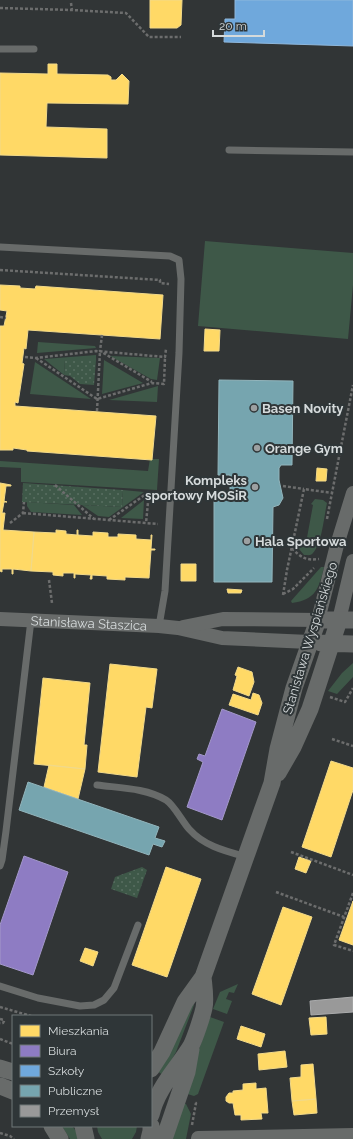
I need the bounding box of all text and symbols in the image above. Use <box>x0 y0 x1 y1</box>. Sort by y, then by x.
scale bar <box>213 12 264 38</box>
text: 20 m <box>219 19 247 33</box>
place label: Basen Novity <box>262 401 344 416</box>
marker: Basen Novity <box>249 403 259 413</box>
place label: Orange Gym <box>265 441 343 456</box>
marker: Orange Gym <box>252 443 262 453</box>
place label: Kompleks sportowy MOSiR <box>145 473 248 503</box>
marker: Kompleks sportowy MOSiR <box>250 482 260 492</box>
place label: Hala Sportowa <box>255 534 347 549</box>
marker: Hala Sportowa <box>242 536 252 546</box>
street label: Stanisława Wyspiańskiego <box>280 560 340 716</box>
street label: Stanisława Staszica <box>30 613 147 633</box>
legend <box>12 1015 152 1127</box>
text: Mieszkania <box>48 1024 109 1038</box>
text: Biura <box>48 1044 76 1058</box>
text: Szkoły <box>48 1064 85 1078</box>
text: Publiczne <box>48 1084 102 1098</box>
text: Przemysł <box>48 1104 100 1118</box>

